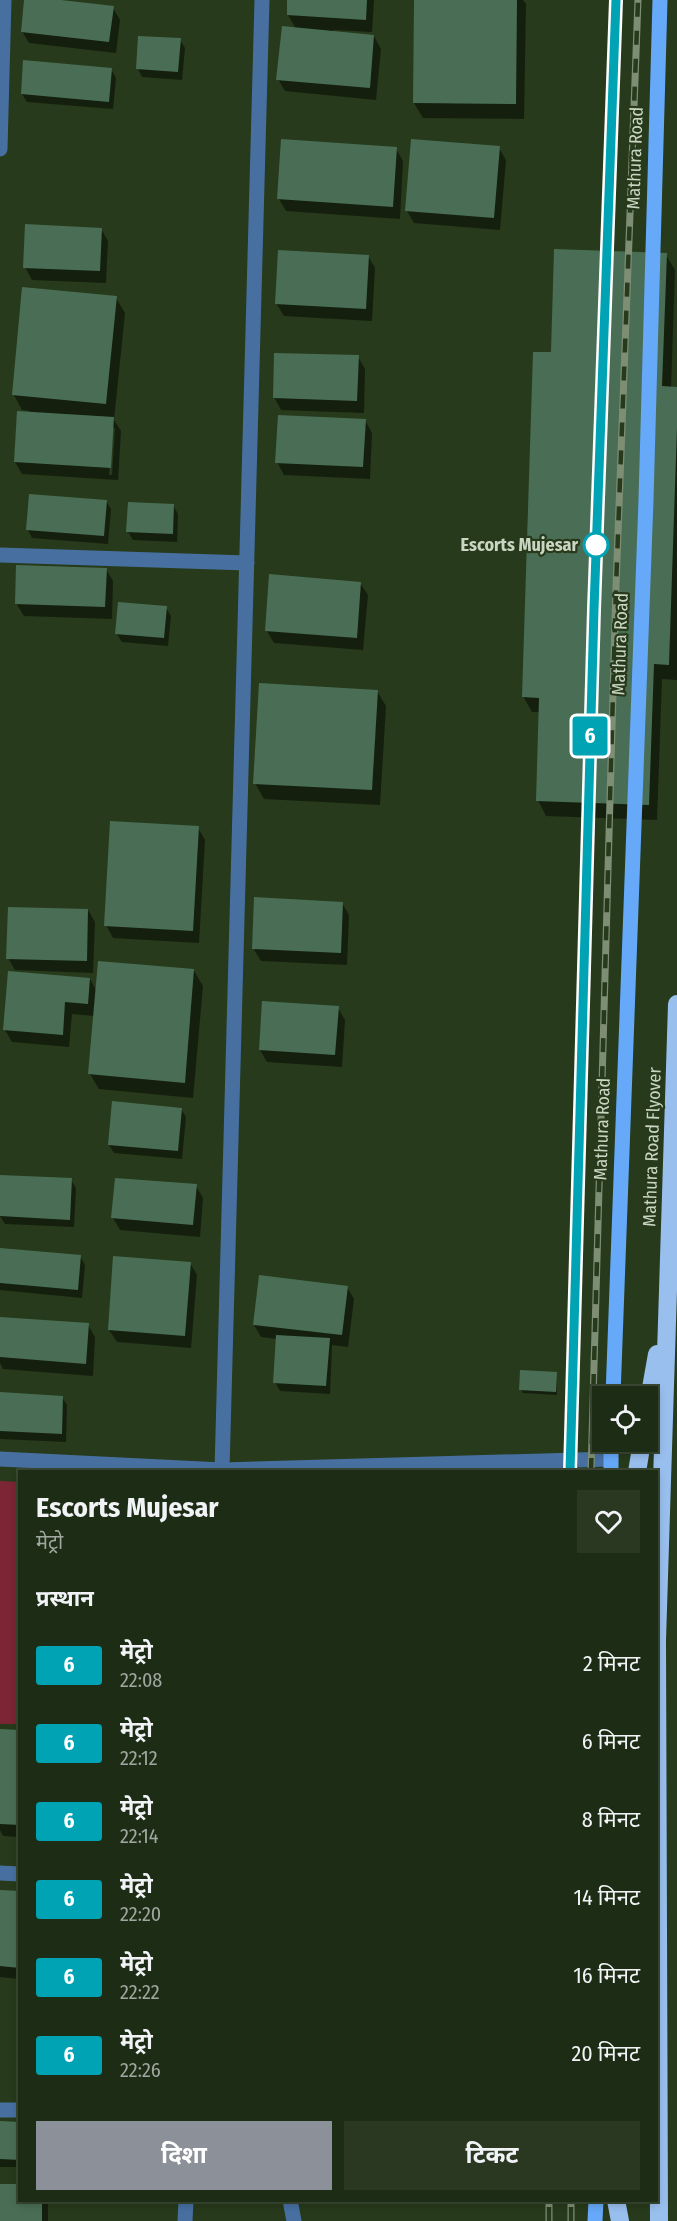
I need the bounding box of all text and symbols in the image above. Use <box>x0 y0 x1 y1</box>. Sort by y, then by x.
street label: Mathura Road <box>622 106 648 210</box>
marker: Escorts Mujesar <box>583 532 609 558</box>
place label: Escorts Mujesar <box>461 534 578 556</box>
street label: Mathura Road <box>607 592 633 696</box>
line badge: 6 <box>570 716 610 756</box>
text: 6 <box>585 723 595 749</box>
street label: Mathura Road Flyover <box>638 1066 666 1227</box>
street label: Mathura Road <box>589 1077 615 1181</box>
map controls <box>592 1386 658 1452</box>
button: locate <box>592 1386 658 1452</box>
button: heart <box>577 1490 640 1553</box>
text: Escorts Mujesar <box>36 1491 219 1524</box>
text: मेट्रो <box>36 1530 63 1554</box>
text: प्रस्थान <box>36 1585 94 1612</box>
text: मेट्रो <box>120 1638 153 1665</box>
text: 2 मिनट <box>583 1650 640 1677</box>
text: 6 <box>64 1652 74 1678</box>
text: 22:08 <box>120 1668 162 1692</box>
text: मेट्रो <box>120 1716 153 1743</box>
text: 6 मिनट <box>582 1728 640 1755</box>
text: 6 <box>64 1730 74 1756</box>
text: 22:12 <box>120 1746 158 1770</box>
text: मेट्रो <box>120 1794 153 1821</box>
text: 8 मिनट <box>582 1806 640 1833</box>
text: 6 <box>64 1808 74 1834</box>
text: 22:14 <box>120 1824 159 1848</box>
text: मेट्रो <box>120 1872 153 1899</box>
text: 14 मिनट <box>573 1884 640 1911</box>
text: 6 <box>64 1886 74 1912</box>
text: 22:20 <box>120 1902 161 1926</box>
text: मेट्रो <box>120 1950 153 1977</box>
text: 16 मिनट <box>573 1962 640 1989</box>
text: 6 <box>64 1964 74 1990</box>
text: 22:22 <box>120 1980 160 2004</box>
text: मेट्रो <box>120 2028 153 2055</box>
text: 20 मिनट <box>572 2040 640 2067</box>
text: 6 <box>64 2042 74 2068</box>
text: 22:26 <box>120 2058 161 2082</box>
button: दिशा <box>36 2121 332 2190</box>
button: टिकट <box>344 2121 640 2190</box>

